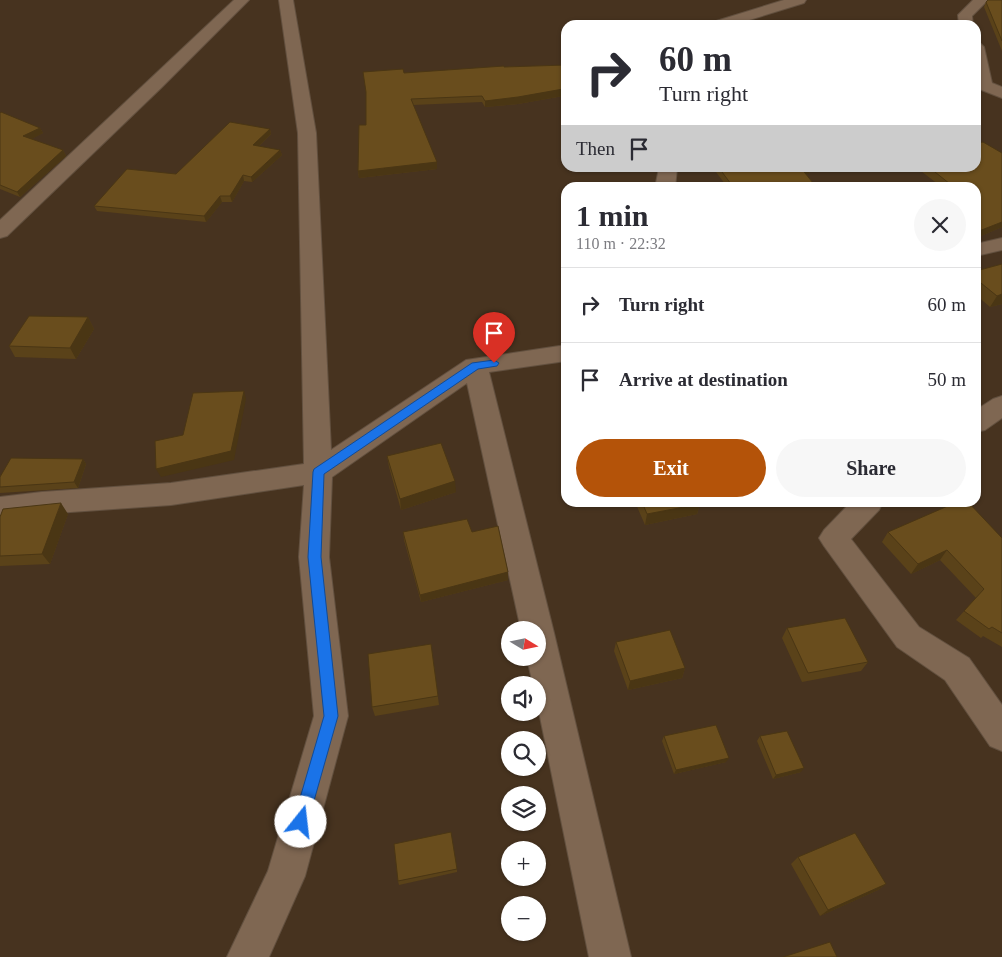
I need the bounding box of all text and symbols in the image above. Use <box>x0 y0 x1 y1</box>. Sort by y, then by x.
icon: right <box>576 40 641 105</box>
text: 60 m <box>659 40 732 79</box>
text: Turn right <box>659 81 748 106</box>
icon: arrive <box>625 135 653 163</box>
text: Then <box>576 138 615 159</box>
text: 1 min <box>576 199 649 232</box>
button: close <box>914 199 966 251</box>
text: 110 m · 22:32 <box>576 235 666 252</box>
icon: right <box>576 291 604 319</box>
text: Turn right <box>619 294 704 315</box>
text: 60 m <box>927 294 966 315</box>
pin <box>473 312 515 363</box>
icon: arrive <box>480 319 508 347</box>
icon: arrive <box>576 366 604 394</box>
text: Arrive at destination <box>619 369 788 390</box>
text: 50 m <box>927 369 966 390</box>
button: Exit <box>576 439 766 497</box>
button: Share <box>776 439 966 497</box>
north arrow <box>501 621 546 666</box>
map controls <box>501 621 546 941</box>
button: sound <box>501 676 546 721</box>
button: search <box>501 731 546 776</box>
button: layers <box>501 786 546 831</box>
position arrow <box>274 795 326 847</box>
button: + <box>501 841 546 886</box>
button: − <box>501 896 546 941</box>

